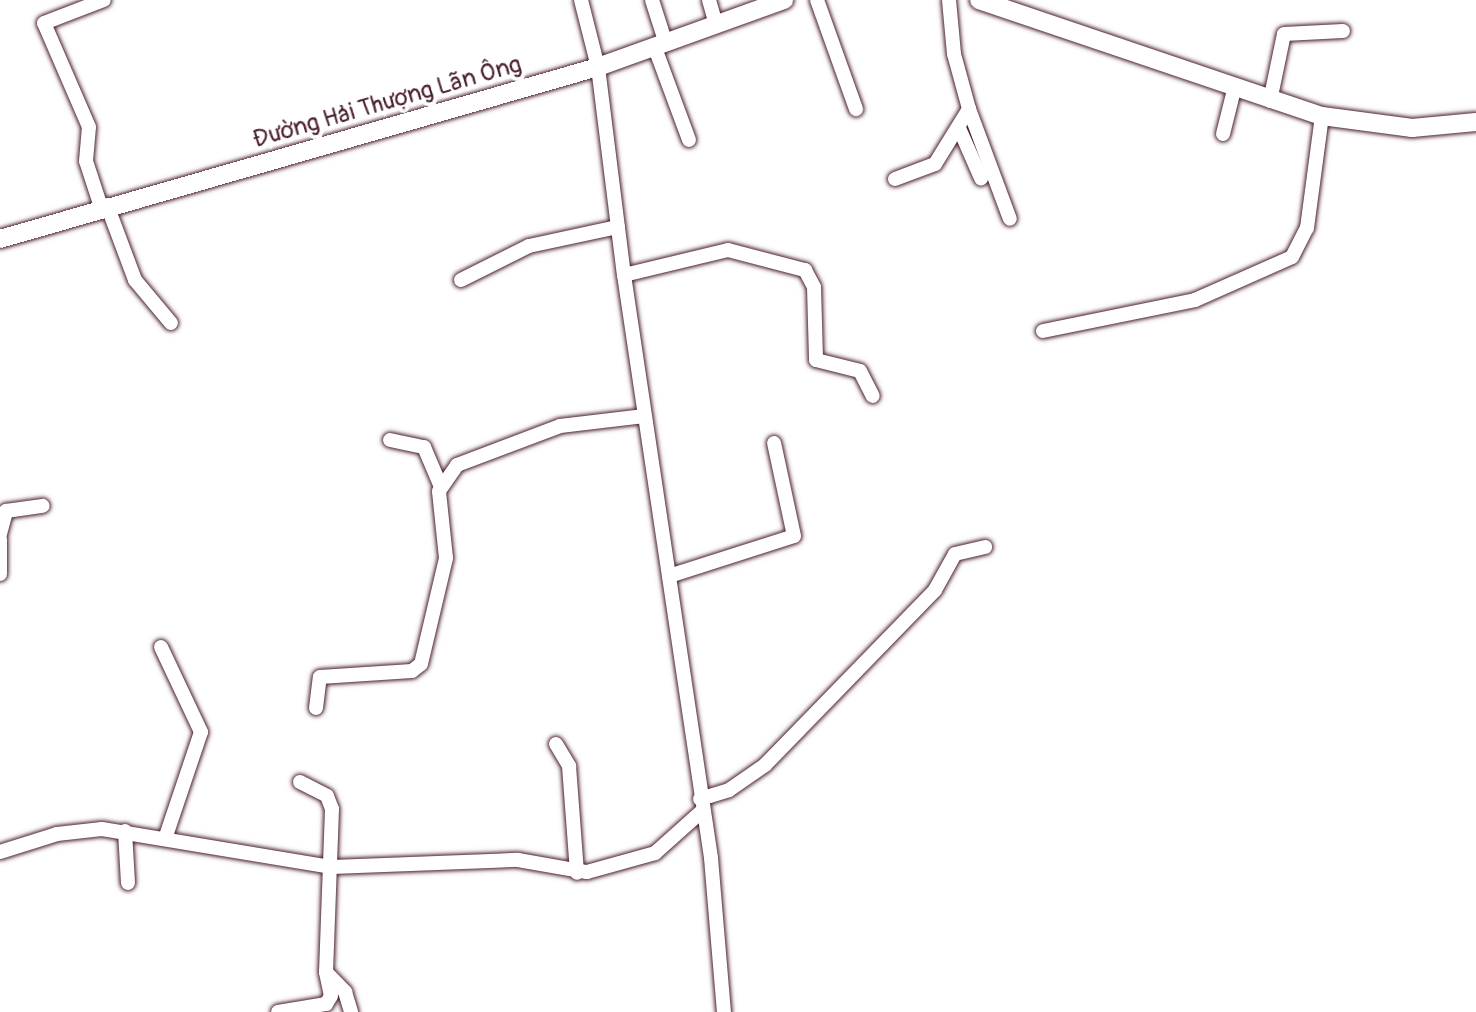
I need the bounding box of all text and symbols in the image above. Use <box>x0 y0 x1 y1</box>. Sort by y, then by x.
street label: Đường Hải Thượng Lãn Ông <box>249 50 525 154</box>

